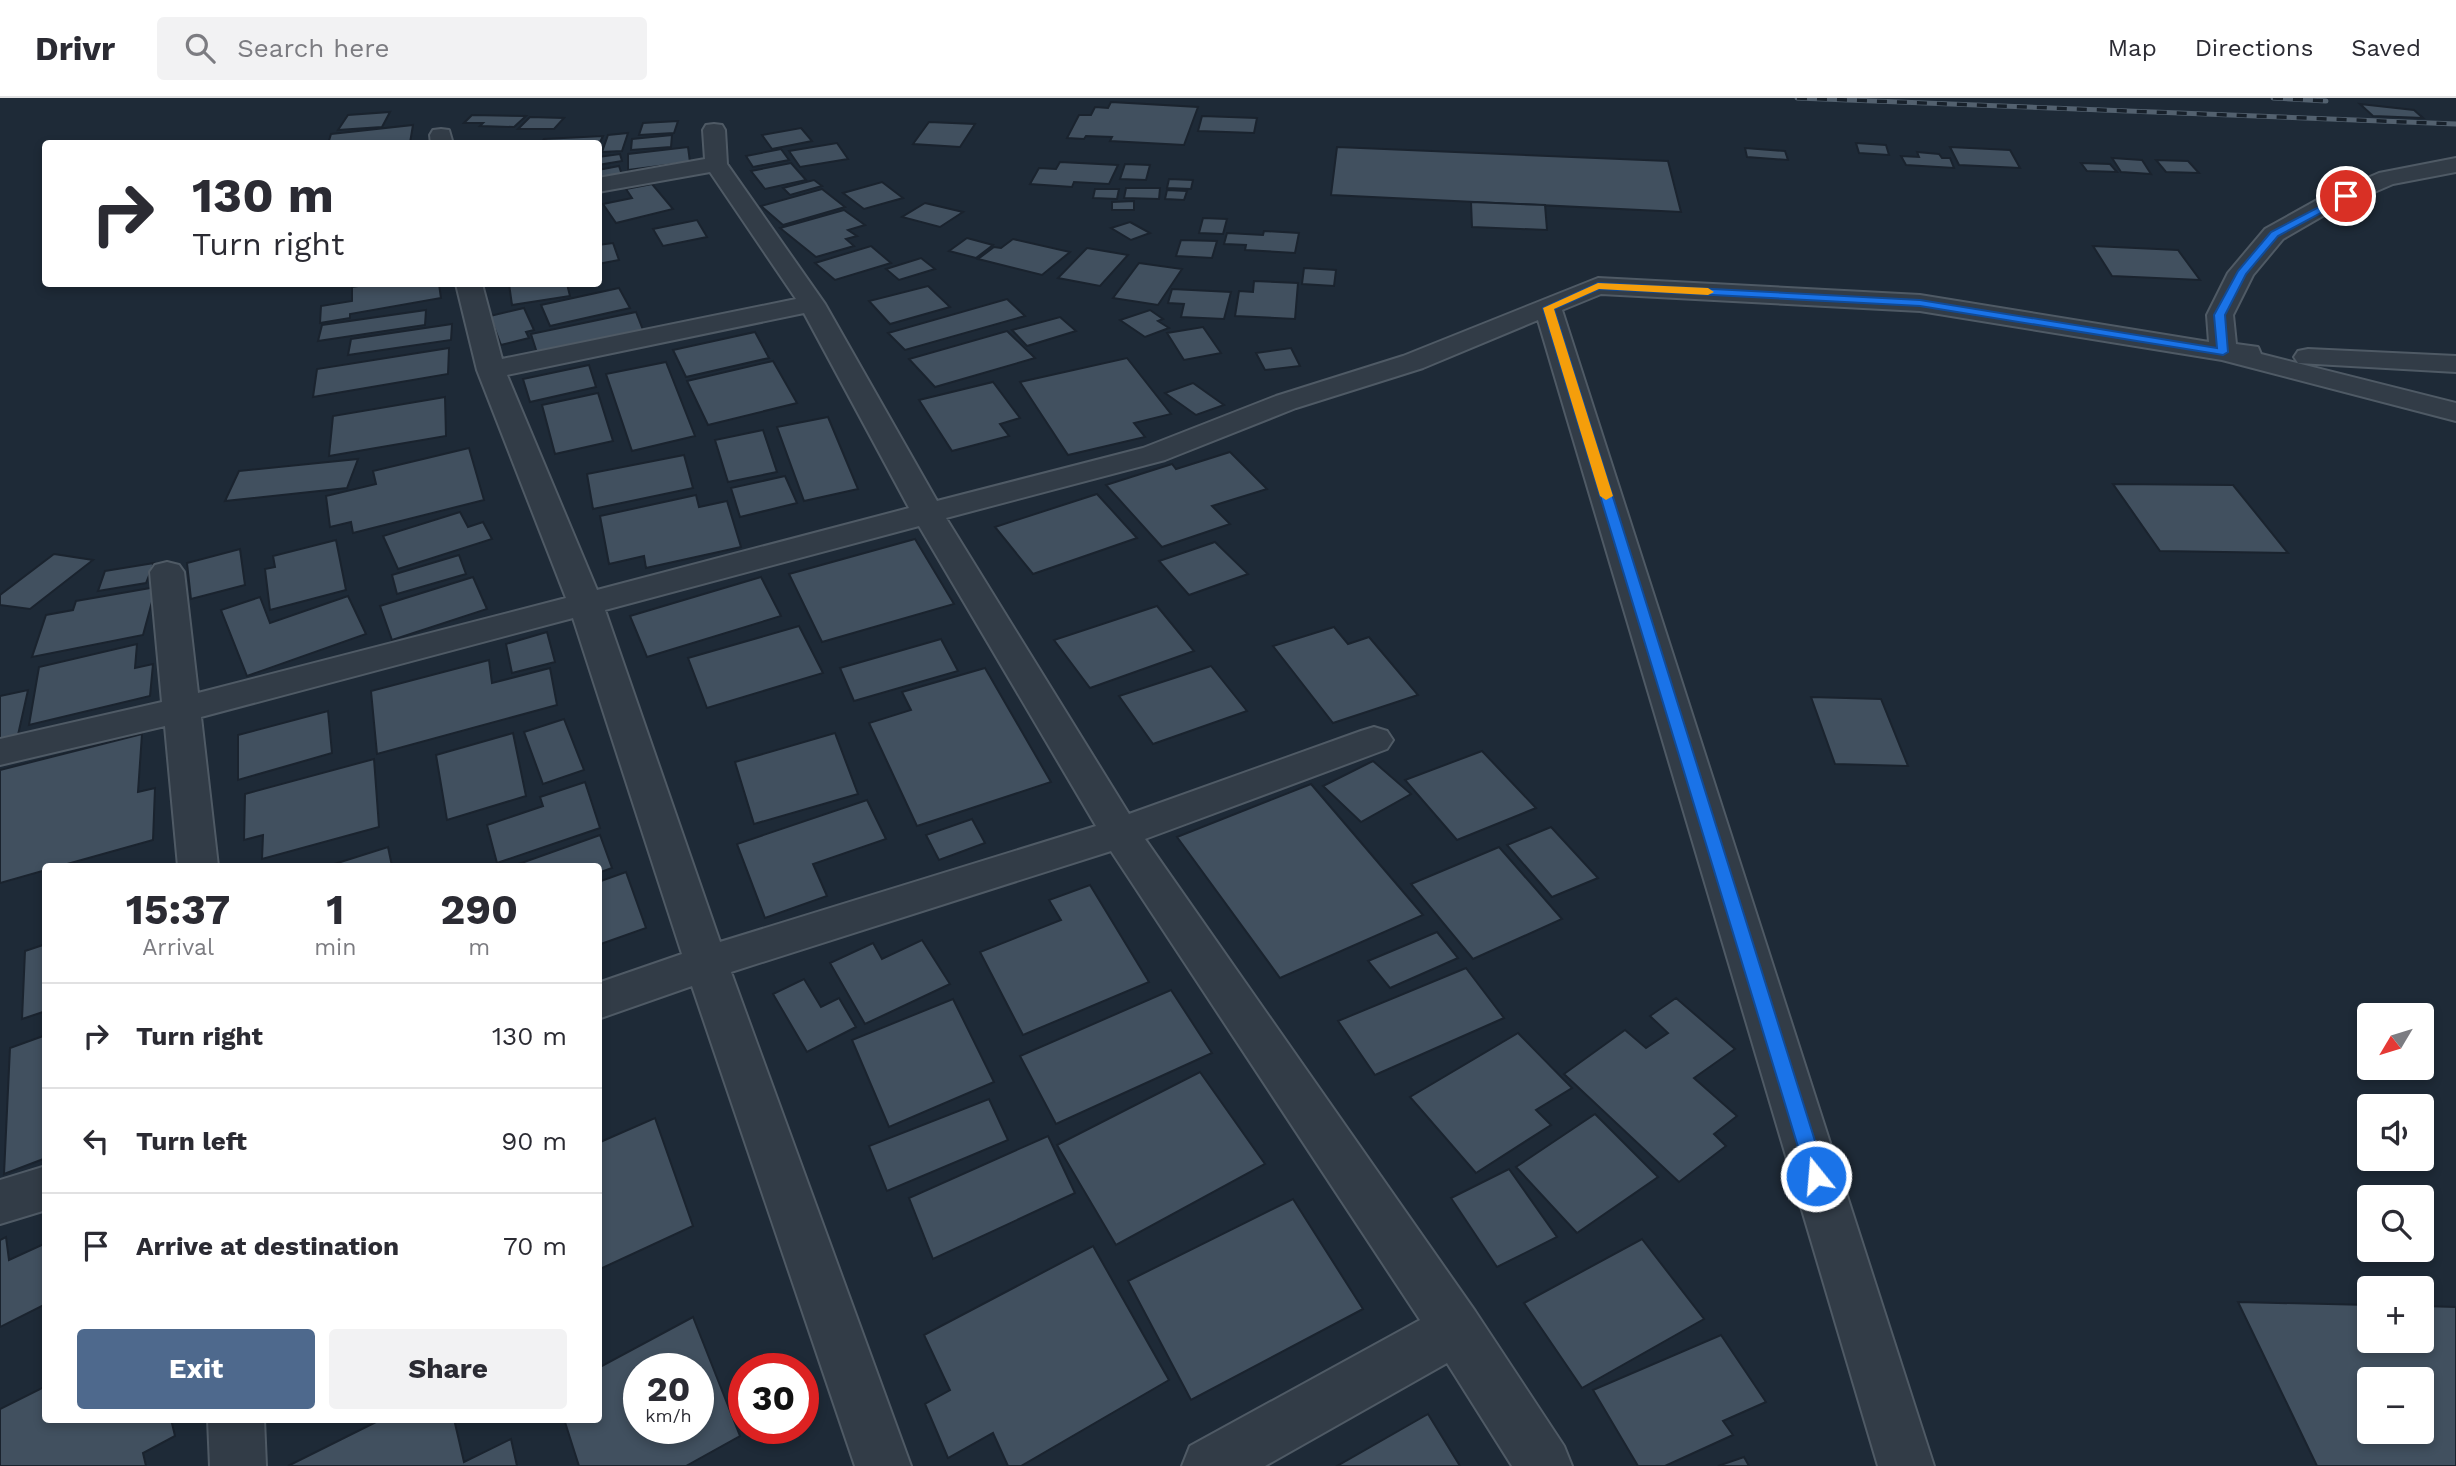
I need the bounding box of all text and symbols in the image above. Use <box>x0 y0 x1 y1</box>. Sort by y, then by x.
search box <box>157 17 647 80</box>
text: Drivr <box>35 29 115 68</box>
icon: search <box>181 29 219 67</box>
text: Search here <box>237 33 390 63</box>
text: Map <box>2108 34 2157 62</box>
text: Directions <box>2195 34 2313 62</box>
text: Saved <box>2351 34 2421 62</box>
text: 130 m <box>192 166 334 224</box>
pin <box>2316 166 2376 226</box>
icon: right <box>77 168 168 259</box>
icon: arrive <box>2327 177 2365 215</box>
text: Turn right <box>192 225 344 263</box>
text: 15:37 <box>126 885 230 934</box>
text: 1 <box>326 885 344 934</box>
text: 290 <box>440 885 518 934</box>
text: Arrival <box>142 934 214 961</box>
text: min <box>314 934 356 961</box>
text: m <box>468 934 490 961</box>
north arrow <box>2357 1003 2434 1080</box>
map controls <box>2357 1003 2434 1444</box>
icon: right <box>77 1017 115 1055</box>
text: Turn right <box>136 1021 263 1051</box>
text: 130 m <box>492 1021 567 1051</box>
button: sound <box>2357 1094 2434 1171</box>
icon: left <box>77 1122 115 1160</box>
text: Turn left <box>136 1126 247 1156</box>
text: 90 m <box>501 1126 567 1156</box>
position arrow <box>1779 1139 1853 1213</box>
button: search <box>2357 1185 2434 1262</box>
icon: arrive <box>77 1227 115 1265</box>
text: Arrive at destination <box>136 1231 399 1261</box>
text: 70 m <box>503 1231 567 1261</box>
button: + <box>2357 1276 2434 1353</box>
button: Exit <box>77 1329 315 1409</box>
button: Share <box>329 1329 567 1409</box>
speed limit sign: 30 <box>728 1353 819 1444</box>
button: − <box>2357 1367 2434 1444</box>
text: 20 <box>647 1368 690 1410</box>
text: km/h <box>645 1405 692 1426</box>

